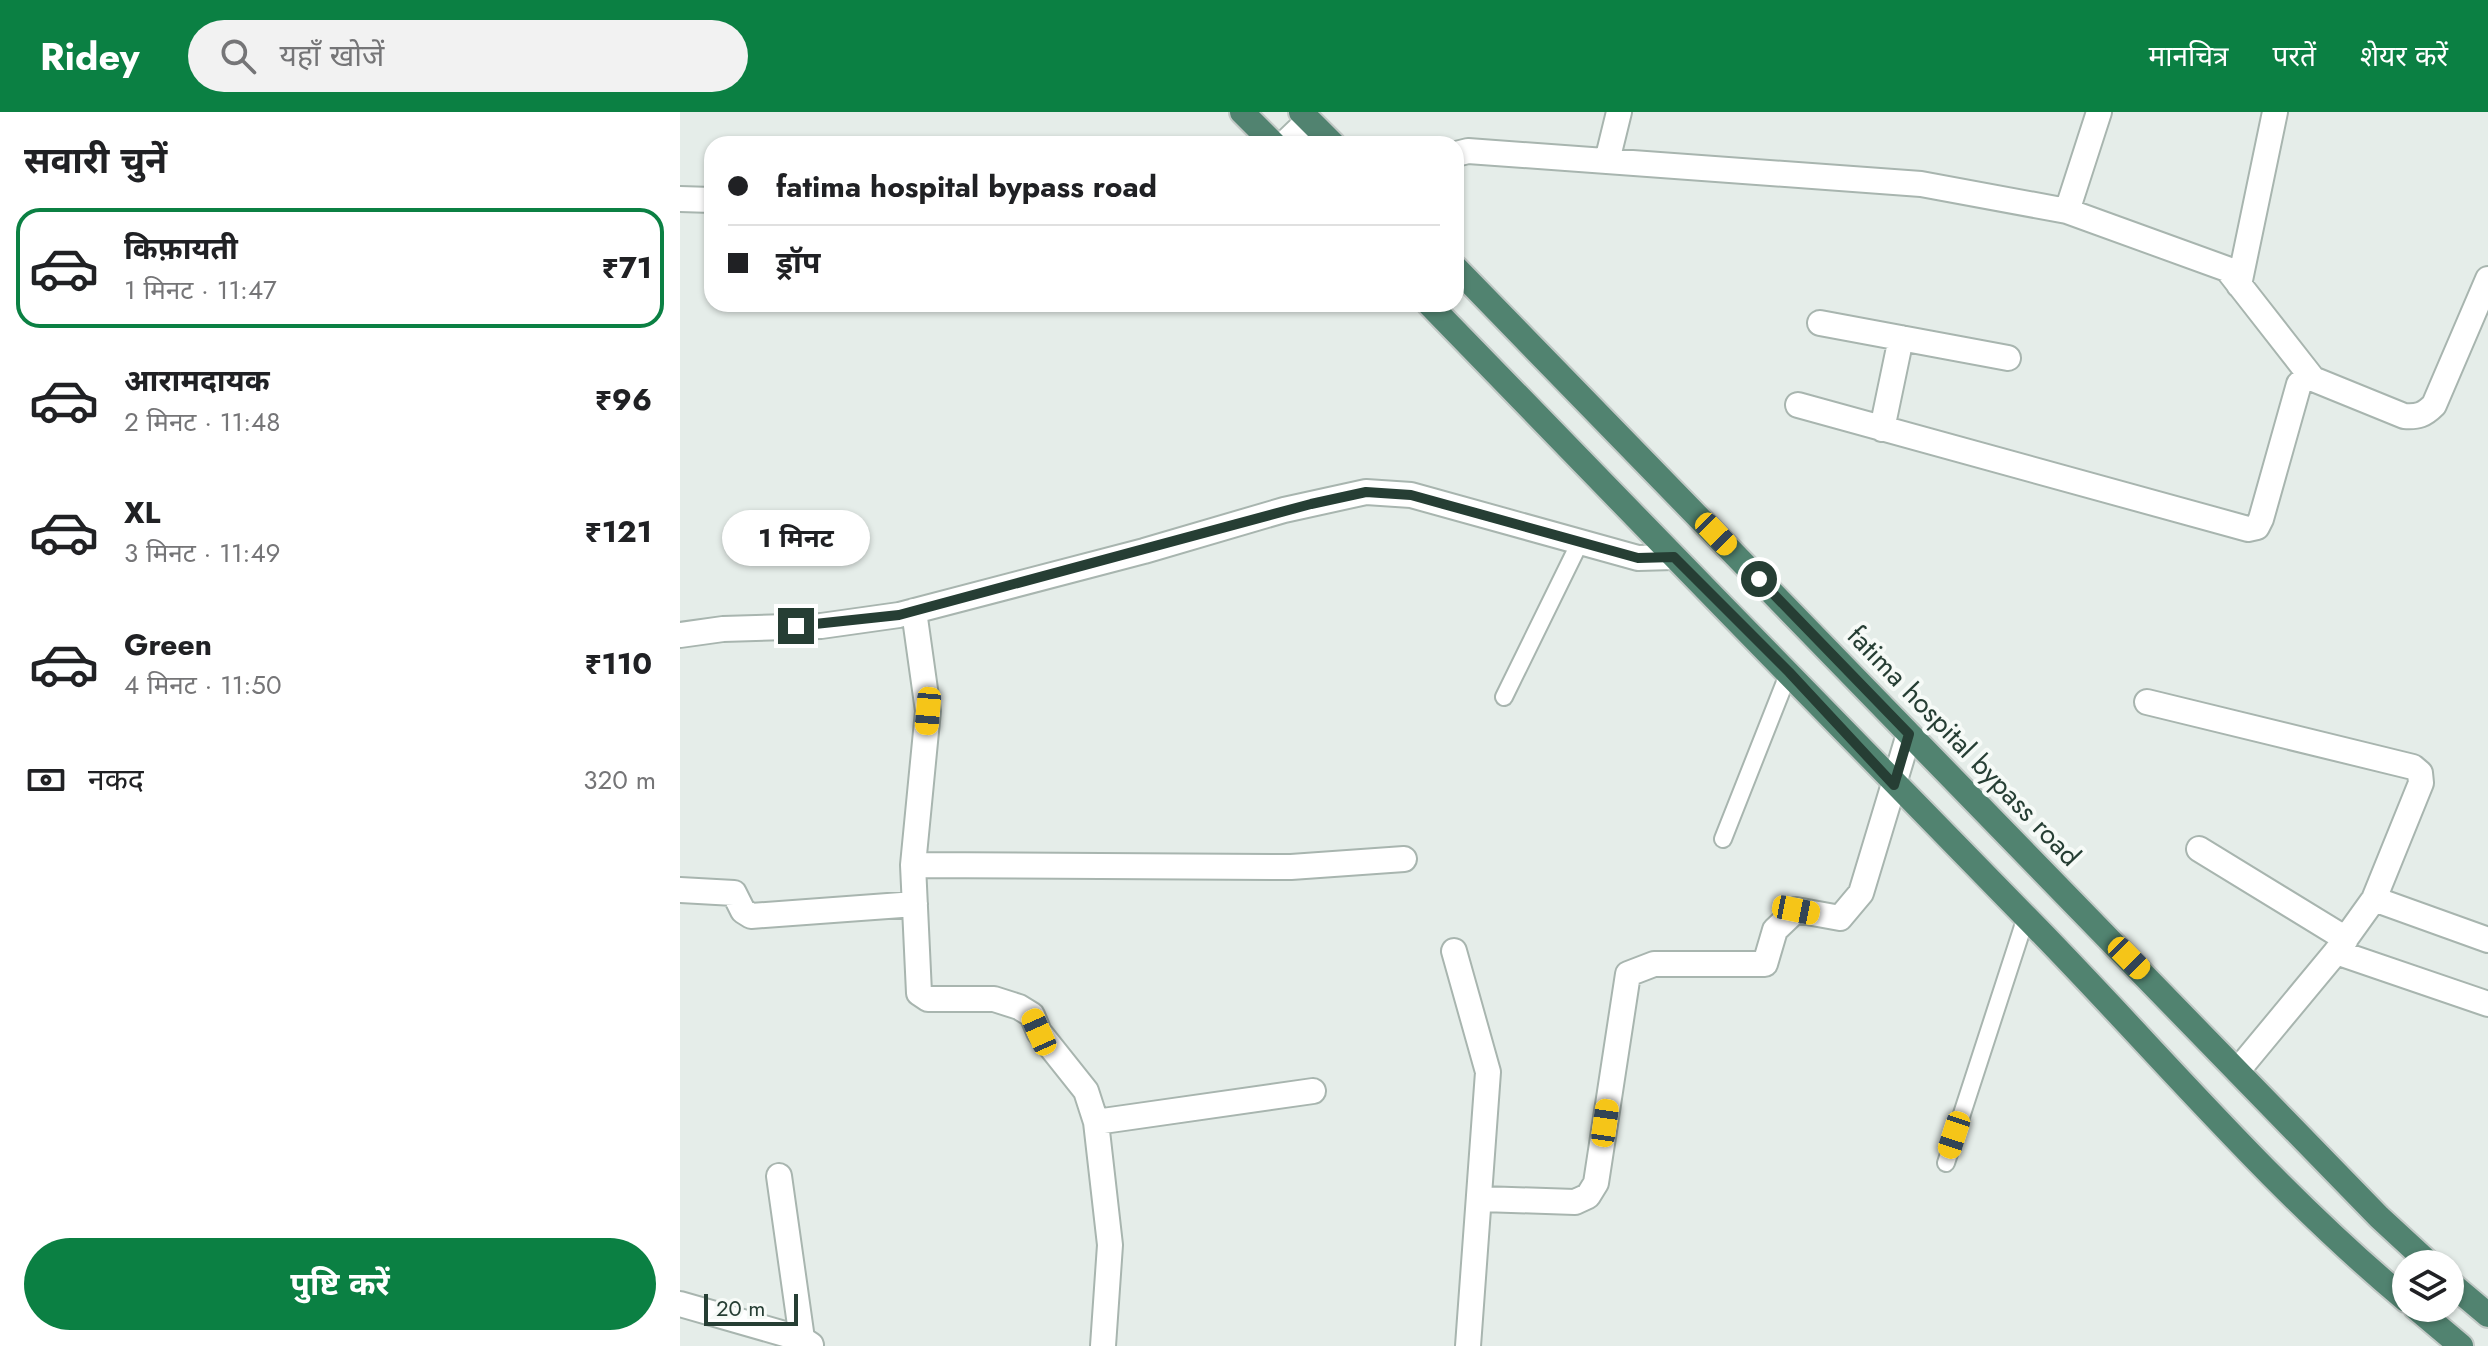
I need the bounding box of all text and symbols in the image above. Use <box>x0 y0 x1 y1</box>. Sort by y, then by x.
search box <box>188 20 748 92</box>
text: Ridey <box>40 29 140 84</box>
icon: search <box>216 34 260 78</box>
text: यहाँ खोजें <box>280 34 384 77</box>
text: मानचित्र <box>2149 36 2229 77</box>
text: परतें <box>2273 36 2316 77</box>
text: शेयर करें <box>2360 36 2448 77</box>
text: सवारी चुनें <box>24 134 167 186</box>
text: fatima hospital bypass road <box>776 165 1157 208</box>
text: किफ़ायती <box>124 227 238 270</box>
icon: car <box>28 232 100 304</box>
text: ड्रॉप <box>776 241 820 284</box>
text: ₹71 <box>601 246 652 289</box>
text: 1 मिनट · 11:47 <box>124 271 277 309</box>
text: आरामदायक <box>124 359 270 402</box>
icon: car <box>28 364 100 436</box>
text: ₹96 <box>595 378 652 421</box>
text: 2 मिनट · 11:48 <box>124 403 280 441</box>
text: XL <box>124 491 160 534</box>
icon: car <box>28 496 100 568</box>
car <box>1691 508 1741 560</box>
text: ₹121 <box>585 510 652 553</box>
callout: 1 मिनट <box>722 510 870 566</box>
text: 1 मिनट <box>758 519 834 557</box>
text: 3 मिनट · 11:49 <box>124 534 281 572</box>
route start <box>1741 561 1777 597</box>
route end <box>778 608 814 644</box>
street label: fatima hospital bypass road <box>1838 616 2090 876</box>
text: Green <box>124 623 212 666</box>
icon: car <box>28 628 100 700</box>
text: ₹110 <box>584 642 652 685</box>
text: 4 मिनट · 11:50 <box>124 666 282 704</box>
car <box>914 686 942 736</box>
icon: cash <box>24 758 68 802</box>
text: नकद <box>88 758 144 801</box>
text: 320 m <box>583 761 656 799</box>
car <box>1770 894 1822 926</box>
car <box>2104 933 2154 983</box>
car <box>1018 1005 1060 1059</box>
car <box>1590 1098 1620 1148</box>
car <box>1935 1108 1973 1162</box>
button: पुष्टि करें <box>24 1238 656 1330</box>
map controls <box>2392 1250 2464 1322</box>
button: layers <box>2392 1250 2464 1322</box>
scale bar <box>704 1290 798 1326</box>
text: 20 m <box>716 1292 765 1324</box>

